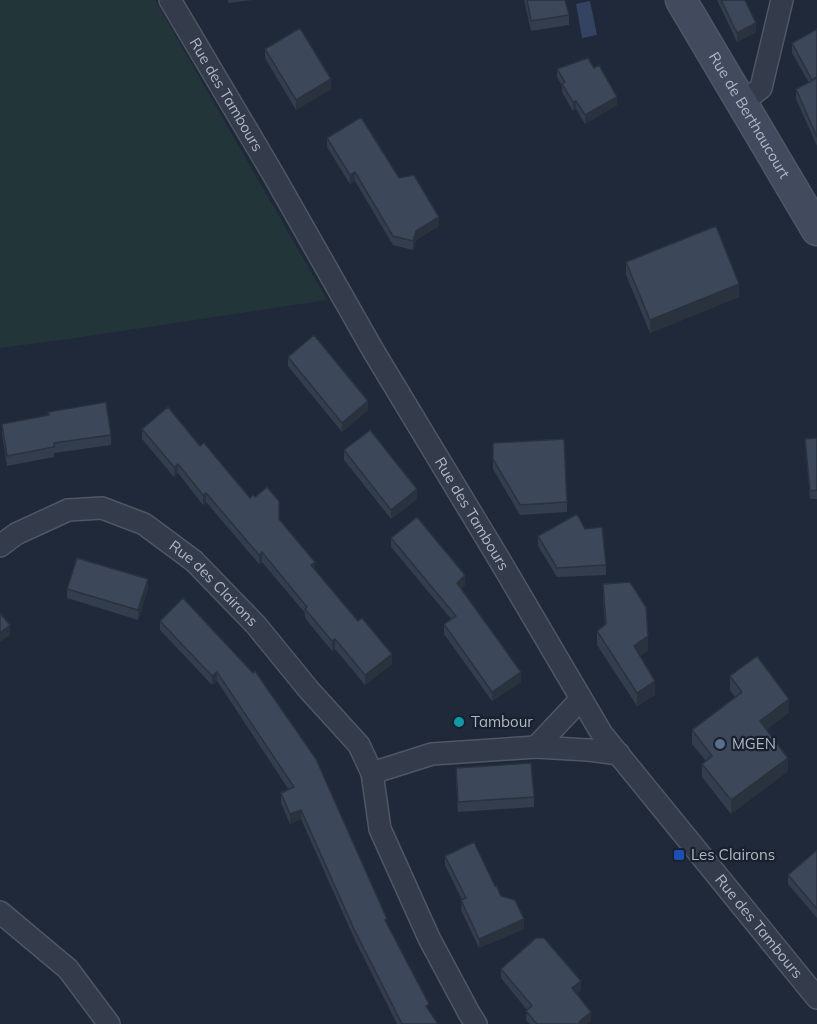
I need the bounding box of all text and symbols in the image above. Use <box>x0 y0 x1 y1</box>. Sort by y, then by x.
street label: Rue des Tambours <box>185 34 267 155</box>
street label: Rue de Berthaucourt <box>705 48 794 182</box>
street label: Rue des Tambours <box>431 454 514 574</box>
street label: Rue des Clairons <box>166 536 262 630</box>
place label: Tambour <box>471 712 533 731</box>
marker: Tambour <box>452 715 466 729</box>
place label: MGEN <box>732 734 776 753</box>
marker: MGEN <box>713 737 727 751</box>
place label: Les Clairons <box>691 845 775 864</box>
marker: Les Clairons <box>672 848 686 862</box>
street label: Rue des Tambours <box>711 870 807 982</box>

